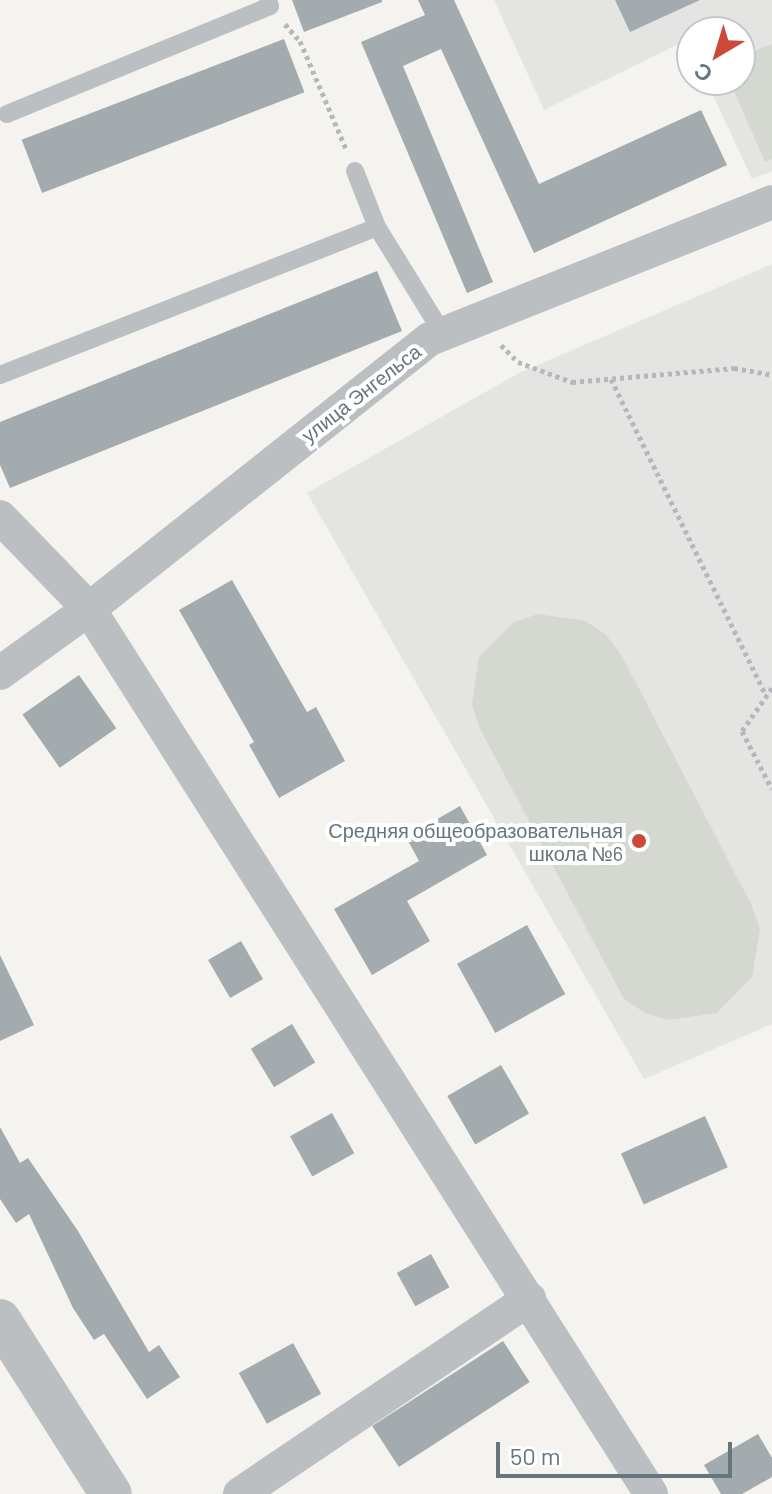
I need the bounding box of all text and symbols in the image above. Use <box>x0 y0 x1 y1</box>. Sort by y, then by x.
north arrow <box>676 16 756 96</box>
text: С <box>688 58 717 88</box>
street label: улица Энгельса <box>297 339 425 447</box>
place label: Средняя общеобразовательная школа №6 <box>328 818 623 865</box>
marker: Средняя общеобразовательная школа №6 <box>630 832 648 850</box>
scale bar <box>500 1426 736 1476</box>
text: 50 m <box>510 1441 561 1470</box>

